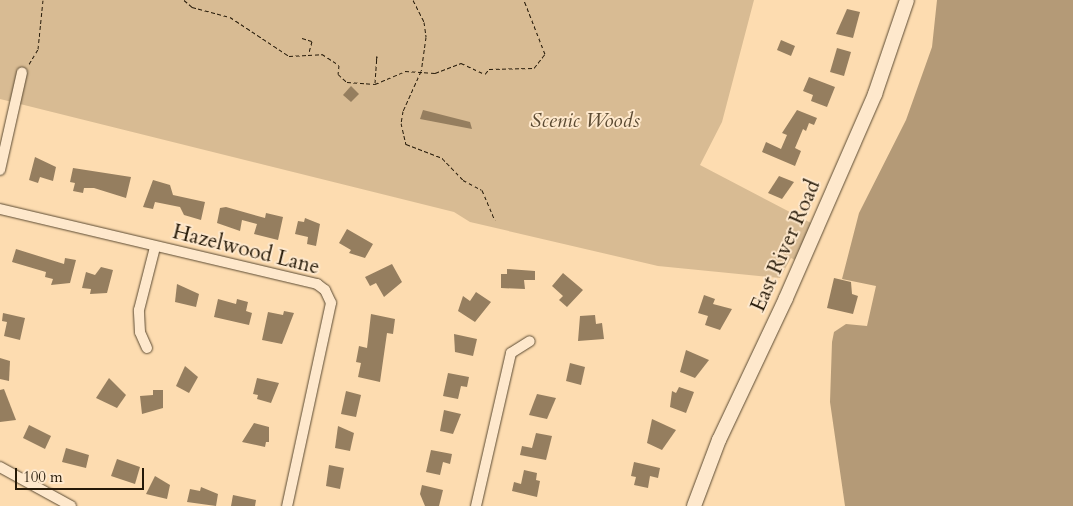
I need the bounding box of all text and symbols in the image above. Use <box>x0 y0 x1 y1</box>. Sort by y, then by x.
park label: Scenic Woods <box>530 108 640 134</box>
street label: East River Road <box>746 176 826 316</box>
street label: Hazelwood Lane <box>170 220 322 280</box>
scale bar <box>18 458 146 490</box>
text: 100 m <box>23 467 63 487</box>

